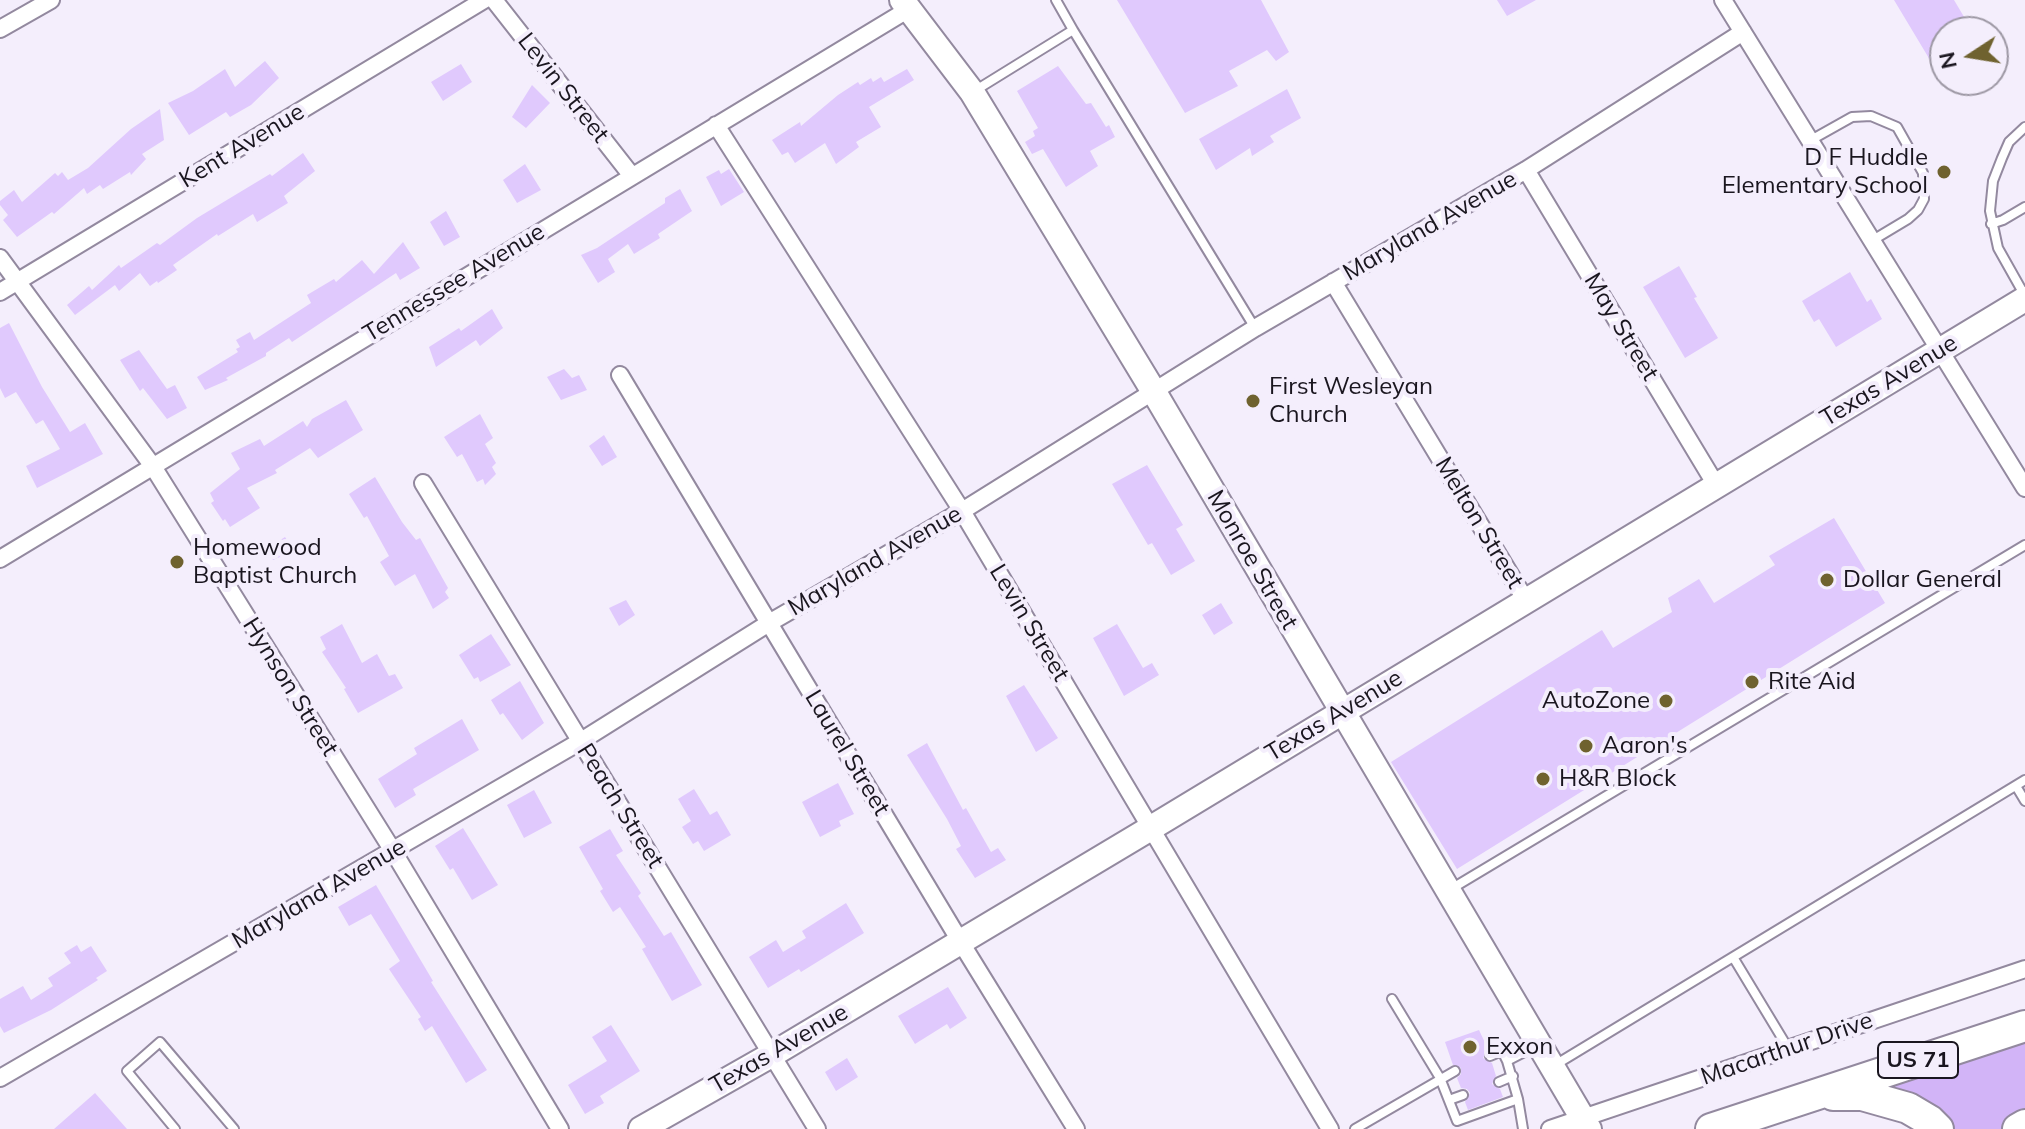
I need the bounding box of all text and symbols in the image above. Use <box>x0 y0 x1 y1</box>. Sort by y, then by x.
north arrow <box>1929 16 2009 96</box>
street label: Levin Street <box>511 28 615 148</box>
text: N <box>1932 50 1963 72</box>
street label: Kent Avenue <box>174 98 310 194</box>
place label: D F Huddle Elementary School <box>1722 144 1928 200</box>
marker: D F Huddle Elementary School <box>1935 163 1953 181</box>
street label: Maryland Avenue <box>1338 165 1522 287</box>
street label: Tennessee Avenue <box>358 217 550 349</box>
street label: May Street <box>1578 268 1664 386</box>
street label: Texas Avenue <box>1815 329 1963 433</box>
place label: First Wesleyan Church <box>1269 373 1433 429</box>
marker: First Wesleyan Church <box>1244 392 1262 410</box>
street label: Melton Street <box>1429 452 1529 594</box>
street label: Monroe Street <box>1200 485 1304 635</box>
street label: Maryland Avenue <box>783 500 967 622</box>
place label: Homewood Baptist Church <box>193 534 357 590</box>
marker: Homewood Baptist Church <box>168 553 186 571</box>
street label: Levin Street <box>983 559 1075 687</box>
place label: Dollar General <box>1843 566 2002 594</box>
marker: Dollar General <box>1818 571 1836 589</box>
street label: Hynson Street <box>236 613 344 761</box>
street label: Texas Avenue <box>1260 664 1408 768</box>
place label: Rite Aid <box>1768 668 1856 696</box>
marker: Rite Aid <box>1743 673 1761 691</box>
street label: Laurel Street <box>798 685 896 821</box>
place label: AutoZone <box>1542 687 1650 715</box>
marker: AutoZone <box>1657 692 1675 710</box>
place label: Aaron's <box>1602 732 1688 760</box>
marker: Aaron's <box>1577 737 1595 755</box>
street label: Peach Street <box>570 739 670 873</box>
place label: H&R Block <box>1559 765 1676 793</box>
marker: H&R Block <box>1534 770 1552 788</box>
street label: Maryland Avenue <box>227 833 411 955</box>
street label: Texas Avenue <box>705 998 853 1100</box>
street label: Macarthur Drive <box>1697 1006 1877 1092</box>
place label: Exxon <box>1486 1033 1553 1061</box>
marker: Exxon <box>1461 1038 1479 1056</box>
road number: US 71 <box>1878 1042 1958 1078</box>

